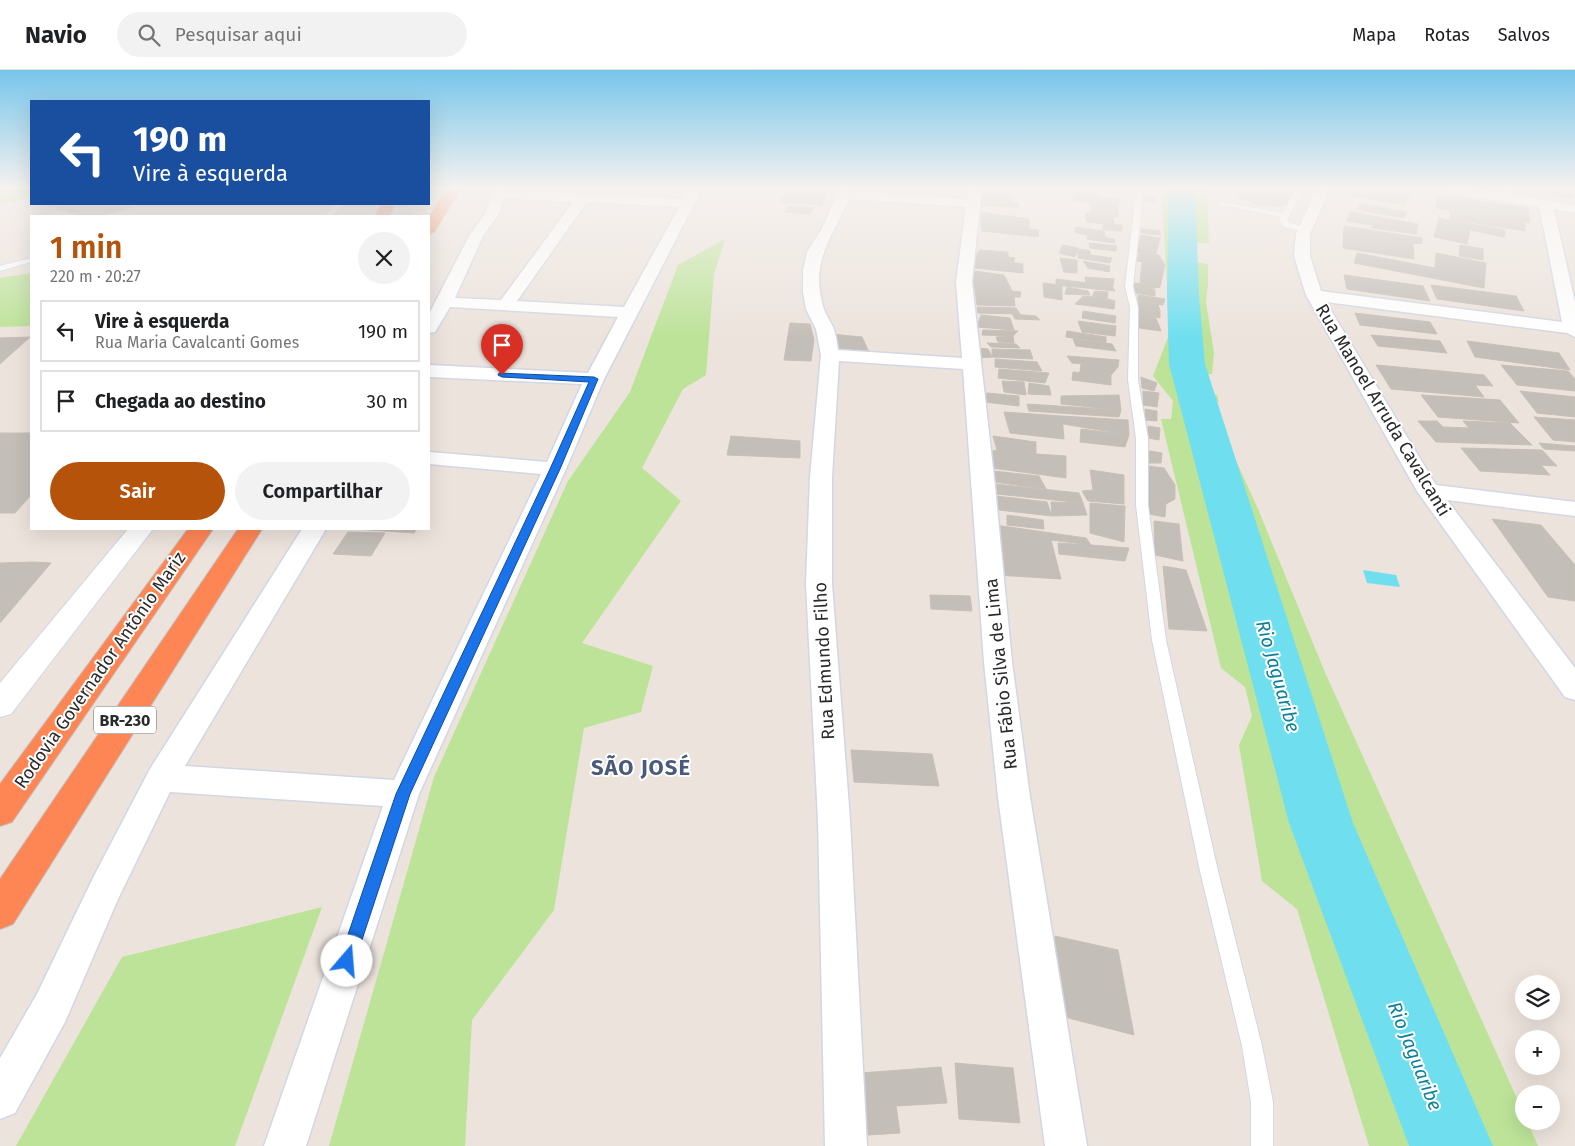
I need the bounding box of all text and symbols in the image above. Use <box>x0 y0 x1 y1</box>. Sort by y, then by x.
search box <box>117 12 467 57</box>
text: Navio <box>25 21 87 49</box>
icon: search <box>135 21 163 49</box>
text: Pesquisar aqui <box>175 23 302 46</box>
text: Mapa <box>1352 24 1396 46</box>
text: Rotas <box>1424 24 1470 46</box>
text: Salvos <box>1498 24 1550 46</box>
text: 190 m <box>133 118 227 160</box>
icon: left <box>50 120 115 185</box>
text: Vire à esquerda <box>133 160 288 187</box>
text: 1 min <box>50 230 122 266</box>
button: close <box>358 232 410 284</box>
text: 220 m · 20:27 <box>50 267 141 286</box>
street label: Rua Manoel Arruda Cavalcanti <box>1311 300 1455 520</box>
text: Vire à esquerda <box>95 310 229 333</box>
icon: left <box>52 317 80 345</box>
text: 190 m <box>358 320 408 343</box>
pin <box>481 324 523 375</box>
icon: arrive <box>488 331 516 359</box>
text: Rua Maria Cavalcanti Gomes <box>95 333 299 352</box>
icon: arrive <box>52 387 80 415</box>
text: Chegada ao destino <box>95 390 266 413</box>
text: 30 m <box>367 390 408 413</box>
button: Sair <box>50 462 225 520</box>
button: Compartilhar <box>235 462 410 520</box>
street label: Rodovia Governador Antônio Mariz <box>10 547 190 793</box>
street label: Rua Fábio Silva de Lima <box>980 577 1022 771</box>
street label: Rua Edmundo Filho <box>809 581 839 741</box>
water label: Rio Jaguaribe <box>1251 617 1305 735</box>
road number: BR-230 <box>94 706 156 734</box>
district label: SÃO JOSÉ <box>591 754 691 781</box>
position arrow <box>320 934 372 986</box>
map controls <box>1515 975 1560 1130</box>
button: layers <box>1515 975 1560 1020</box>
water label: Rio Jaguaribe <box>1383 998 1447 1114</box>
button: + <box>1515 1030 1560 1075</box>
button: − <box>1515 1085 1560 1130</box>

